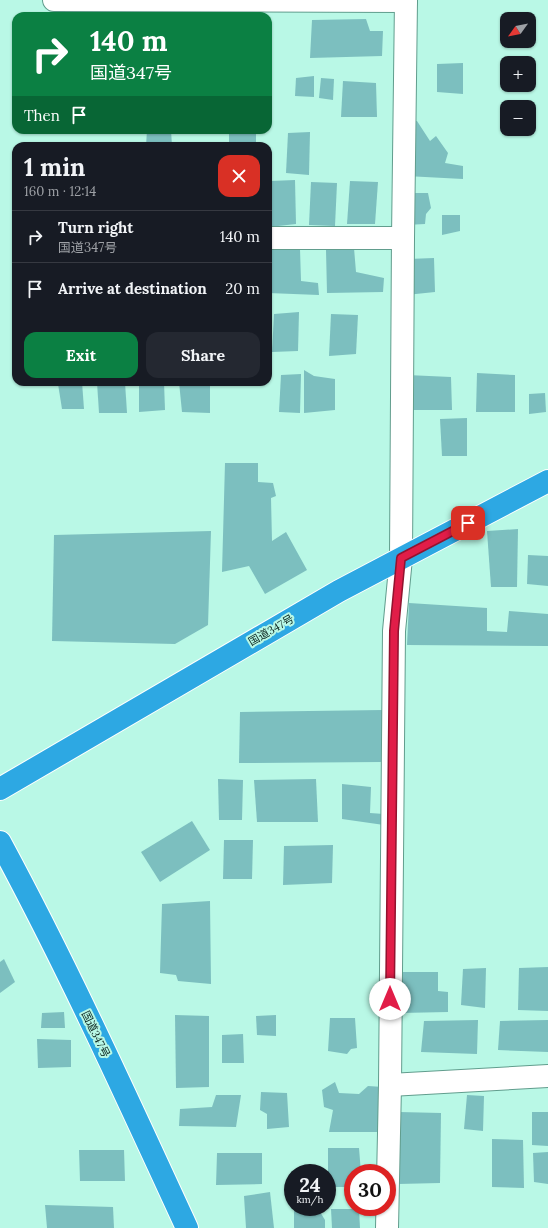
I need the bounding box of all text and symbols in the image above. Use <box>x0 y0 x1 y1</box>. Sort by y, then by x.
north arrow <box>500 12 536 48</box>
map controls <box>500 12 536 136</box>
text: 140 m <box>90 23 168 59</box>
icon: right <box>24 28 76 80</box>
button: + <box>500 56 536 92</box>
text: 国道347号 <box>90 61 172 84</box>
button: − <box>500 100 536 136</box>
icon: arrive <box>68 104 90 126</box>
text: Then <box>24 106 60 125</box>
text: 1 min <box>24 152 85 183</box>
button: close <box>218 155 260 197</box>
text: 160 m · 12:14 <box>24 183 96 200</box>
text: Turn right <box>58 218 134 237</box>
icon: right <box>24 226 46 248</box>
text: 140 m <box>220 227 260 246</box>
text: 国道347号 <box>58 239 117 256</box>
icon: arrive <box>24 278 46 300</box>
text: Arrive at destination <box>58 279 207 298</box>
text: 20 m <box>225 279 260 298</box>
button: Exit <box>24 332 138 378</box>
button: Share <box>146 332 260 378</box>
pin <box>451 506 485 540</box>
icon: arrive <box>457 512 479 534</box>
street label: 国道347号 <box>246 611 296 649</box>
position arrow <box>369 978 411 1020</box>
street label: 国道347号 <box>79 1008 113 1060</box>
speed limit sign: 30 <box>344 1164 396 1216</box>
text: 24 <box>299 1172 321 1197</box>
text: km/h <box>296 1193 324 1206</box>

